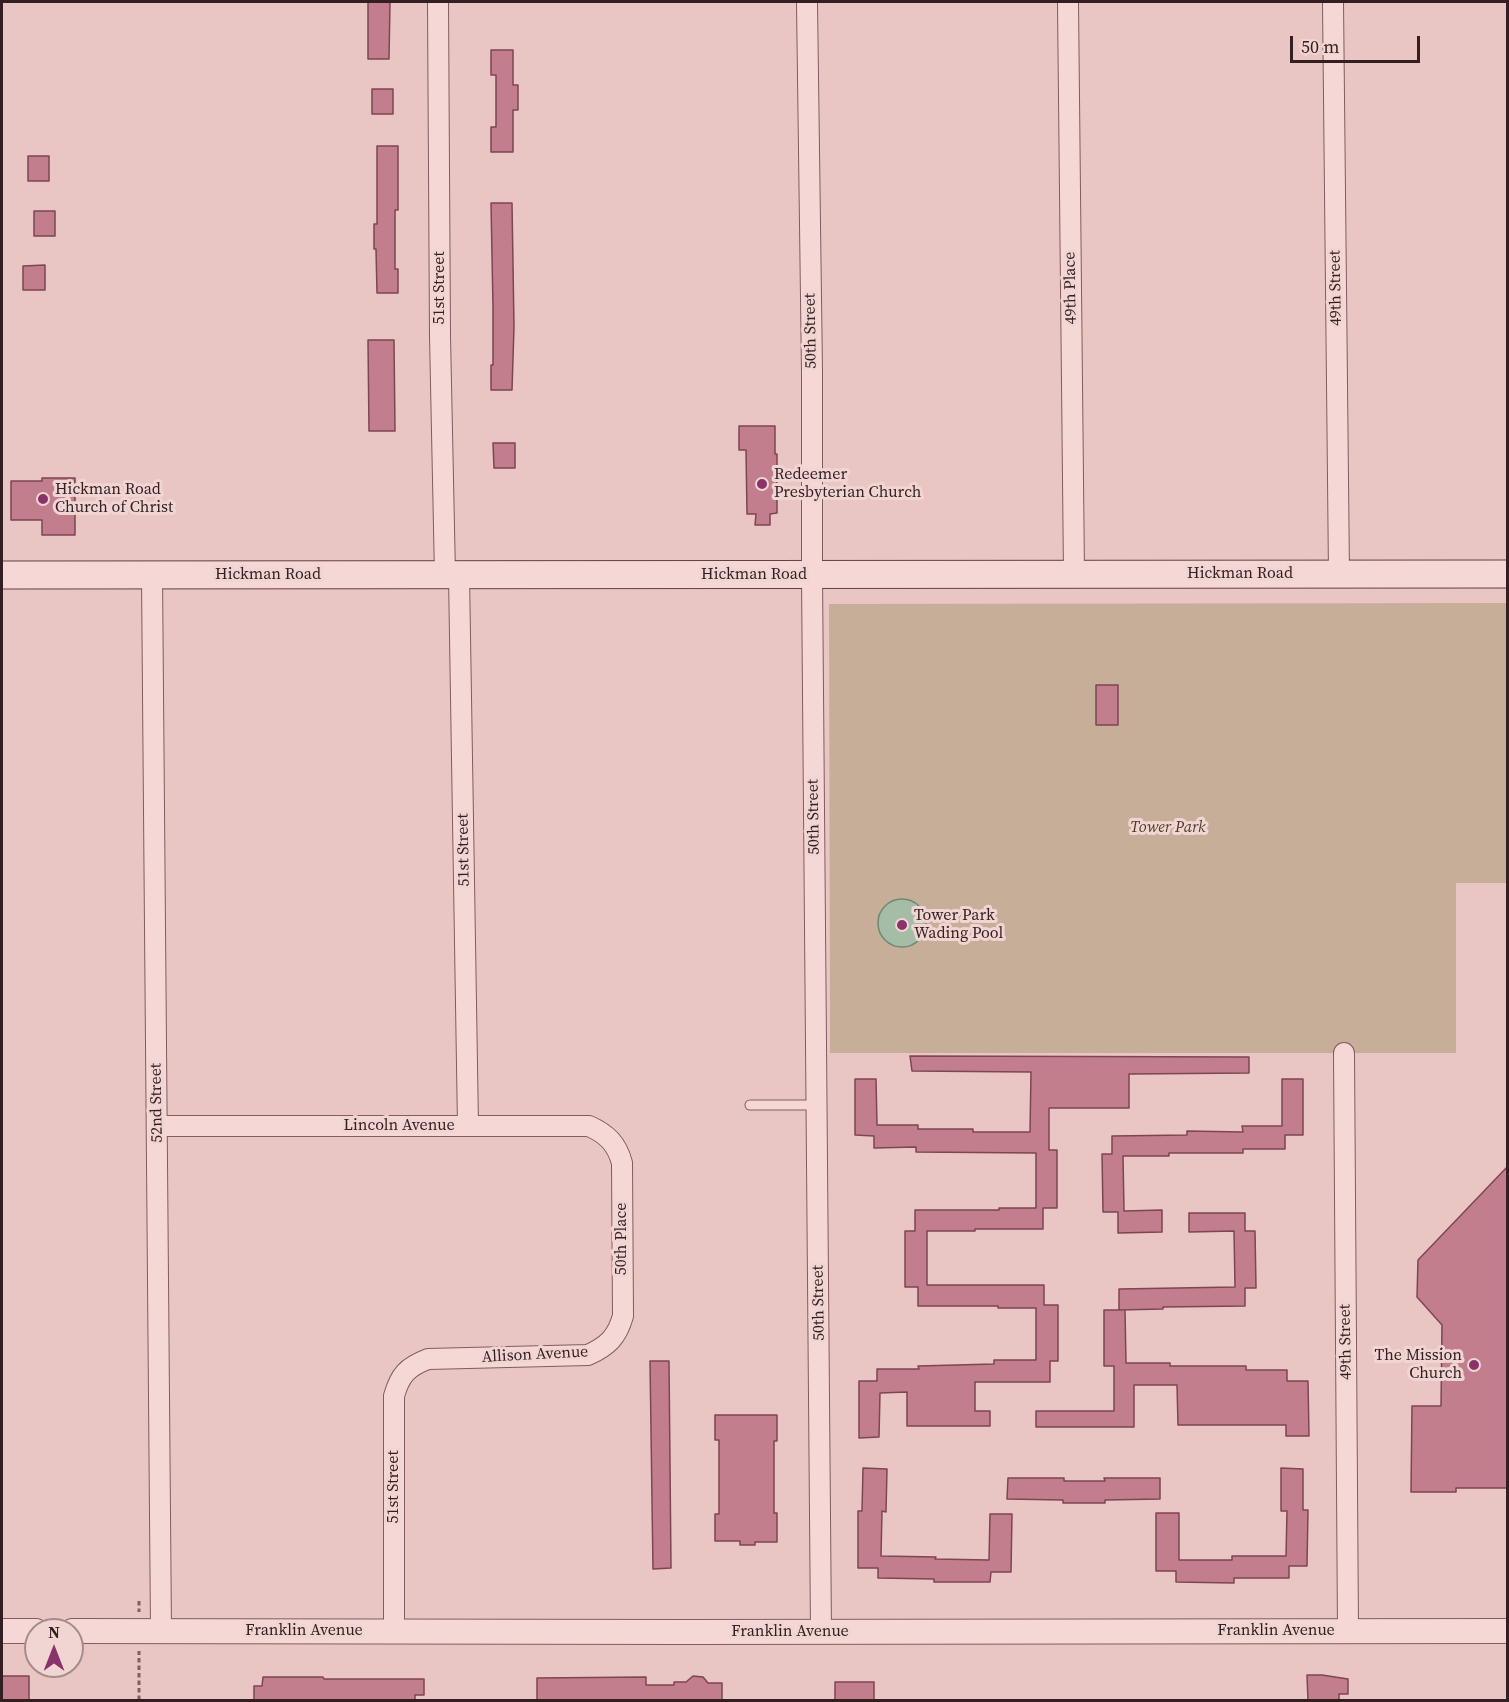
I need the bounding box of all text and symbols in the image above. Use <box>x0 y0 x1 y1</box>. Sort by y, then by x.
scale bar <box>1293 24 1424 62</box>
text: 50 m <box>1301 34 1339 59</box>
street label: 49th Street <box>1326 250 1346 326</box>
street label: 51st Street <box>430 251 450 325</box>
street label: 49th Place <box>1061 251 1081 325</box>
street label: 50th Street <box>801 293 821 369</box>
place label: Redeemer Presbyterian Church <box>774 465 921 503</box>
marker: Redeemer Presbyterian Church <box>755 477 769 491</box>
place label: Hickman Road Church of Christ <box>55 480 173 518</box>
marker: Hickman Road Church of Christ <box>36 492 50 506</box>
street label: Hickman Road <box>1187 564 1293 584</box>
street label: Hickman Road <box>215 565 321 585</box>
street label: Hickman Road <box>701 565 807 585</box>
street label: 50th Street <box>804 779 824 855</box>
street label: 51st Street <box>454 813 474 887</box>
park label: Tower Park <box>1130 818 1206 838</box>
place label: Tower Park Wading Pool <box>914 906 1003 944</box>
marker: Tower Park Wading Pool <box>895 918 909 932</box>
street label: 52nd Street <box>147 1063 167 1143</box>
street label: Lincoln Avenue <box>343 1116 455 1136</box>
street label: 50th Place <box>612 1203 632 1275</box>
street label: 50th Street <box>809 1265 829 1341</box>
street label: 49th Street <box>1336 1304 1356 1380</box>
street label: Allison Avenue <box>481 1343 589 1367</box>
place label: The Mission Church <box>1374 1346 1462 1384</box>
marker: The Mission Church <box>1467 1358 1481 1372</box>
street label: 51st Street <box>384 1450 404 1524</box>
north arrow <box>24 1618 84 1678</box>
text: N <box>48 1621 60 1643</box>
street label: Franklin Avenue <box>245 1621 363 1641</box>
street label: Franklin Avenue <box>1217 1621 1335 1641</box>
street label: Franklin Avenue <box>731 1622 849 1642</box>

